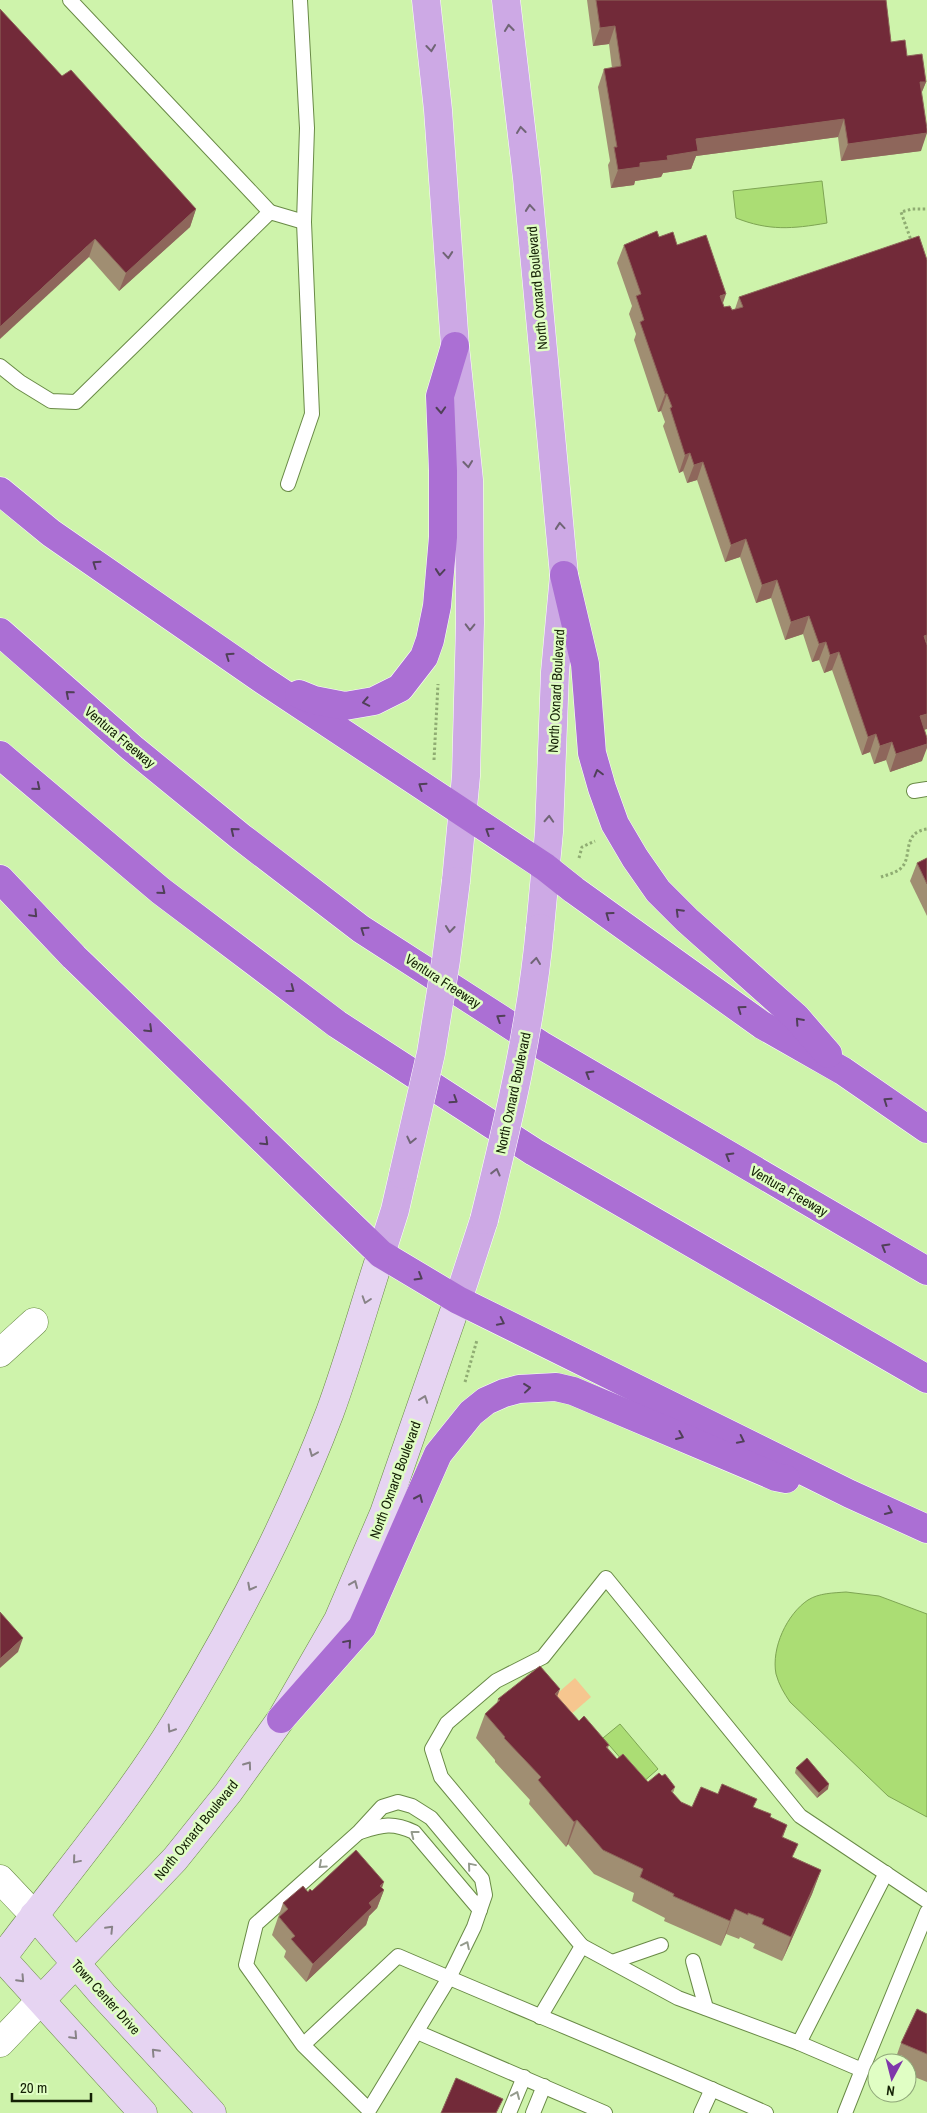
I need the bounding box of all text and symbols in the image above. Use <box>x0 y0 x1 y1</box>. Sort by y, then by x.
one-way arrow <box>504 24 515 32</box>
one-way arrow <box>426 45 437 53</box>
one-way arrow <box>516 125 527 133</box>
one-way arrow <box>525 203 536 211</box>
street label: North Oxnard Boulevard <box>523 226 551 350</box>
one-way arrow <box>442 251 453 259</box>
one-way arrow <box>435 406 446 414</box>
one-way arrow <box>462 461 473 469</box>
one-way arrow <box>555 522 566 530</box>
one-way arrow <box>92 561 101 570</box>
one-way arrow <box>435 569 446 577</box>
one-way arrow <box>465 624 475 631</box>
street label: North Oxnard Boulevard <box>544 629 568 753</box>
one-way arrow <box>226 653 235 662</box>
one-way arrow <box>66 690 75 699</box>
one-way arrow <box>362 697 370 707</box>
street label: Ventura Freeway <box>81 702 159 772</box>
one-way arrow <box>593 769 604 778</box>
one-way arrow <box>32 781 41 790</box>
one-way arrow <box>418 783 427 793</box>
one-way arrow <box>544 814 555 822</box>
one-way arrow <box>231 828 240 837</box>
one-way arrow <box>485 828 495 837</box>
one-way arrow <box>156 886 165 895</box>
one-way arrow <box>675 908 684 917</box>
one-way arrow <box>28 909 37 918</box>
one-way arrow <box>605 912 615 921</box>
one-way arrow <box>445 925 456 933</box>
one-way arrow <box>360 927 369 936</box>
street label: Ventura Freeway <box>402 950 485 1012</box>
one-way arrow <box>530 957 541 965</box>
one-way arrow <box>285 984 294 992</box>
one-way arrow <box>737 1006 747 1015</box>
one-way arrow <box>496 1015 505 1025</box>
one-way arrow <box>796 1017 805 1026</box>
one-way arrow <box>143 1023 152 1032</box>
street label: North Oxnard Boulevard <box>491 1031 535 1155</box>
one-way arrow <box>586 1070 595 1080</box>
one-way arrow <box>449 1094 458 1103</box>
one-way arrow <box>883 1098 893 1107</box>
one-way arrow <box>259 1136 268 1145</box>
one-way arrow <box>406 1136 417 1145</box>
one-way arrow <box>726 1153 735 1163</box>
street label: Ventura Freeway <box>747 1162 831 1221</box>
one-way arrow <box>490 1168 501 1177</box>
one-way arrow <box>881 1243 890 1253</box>
one-way arrow <box>414 1271 423 1280</box>
one-way arrow <box>362 1295 372 1304</box>
one-way arrow <box>496 1316 505 1326</box>
one-way arrow <box>523 1383 531 1394</box>
one-way arrow <box>419 1396 429 1404</box>
street label: North Oxnard Boulevard <box>365 1419 425 1541</box>
one-way arrow <box>675 1430 684 1441</box>
one-way arrow <box>736 1434 745 1444</box>
one-way arrow <box>309 1449 319 1457</box>
one-way arrow <box>413 1494 424 1503</box>
one-way arrow <box>884 1505 893 1516</box>
one-way arrow <box>347 1580 358 1589</box>
one-way arrow <box>247 1582 257 1591</box>
one-way arrow <box>343 1640 352 1649</box>
one-way arrow <box>168 1723 177 1732</box>
one-way arrow <box>243 1762 251 1771</box>
street label: North Oxnard Boulevard <box>150 1776 242 1884</box>
one-way arrow <box>410 1831 420 1840</box>
one-way arrow <box>73 1855 82 1864</box>
one-way arrow <box>319 1859 328 1868</box>
one-way arrow <box>467 1863 476 1872</box>
one-way arrow <box>104 1926 113 1935</box>
one-way arrow <box>460 1941 470 1950</box>
street label: Town Center Drive <box>68 1956 144 2038</box>
one-way arrow <box>16 1974 25 1983</box>
one-way arrow <box>68 2030 77 2039</box>
one-way arrow <box>152 2048 161 2057</box>
north arrow <box>867 2053 917 2103</box>
scale bar <box>12 2070 91 2102</box>
text: 20 m <box>20 2077 47 2098</box>
text: N <box>885 2081 896 2100</box>
one-way arrow <box>510 2091 521 2100</box>

